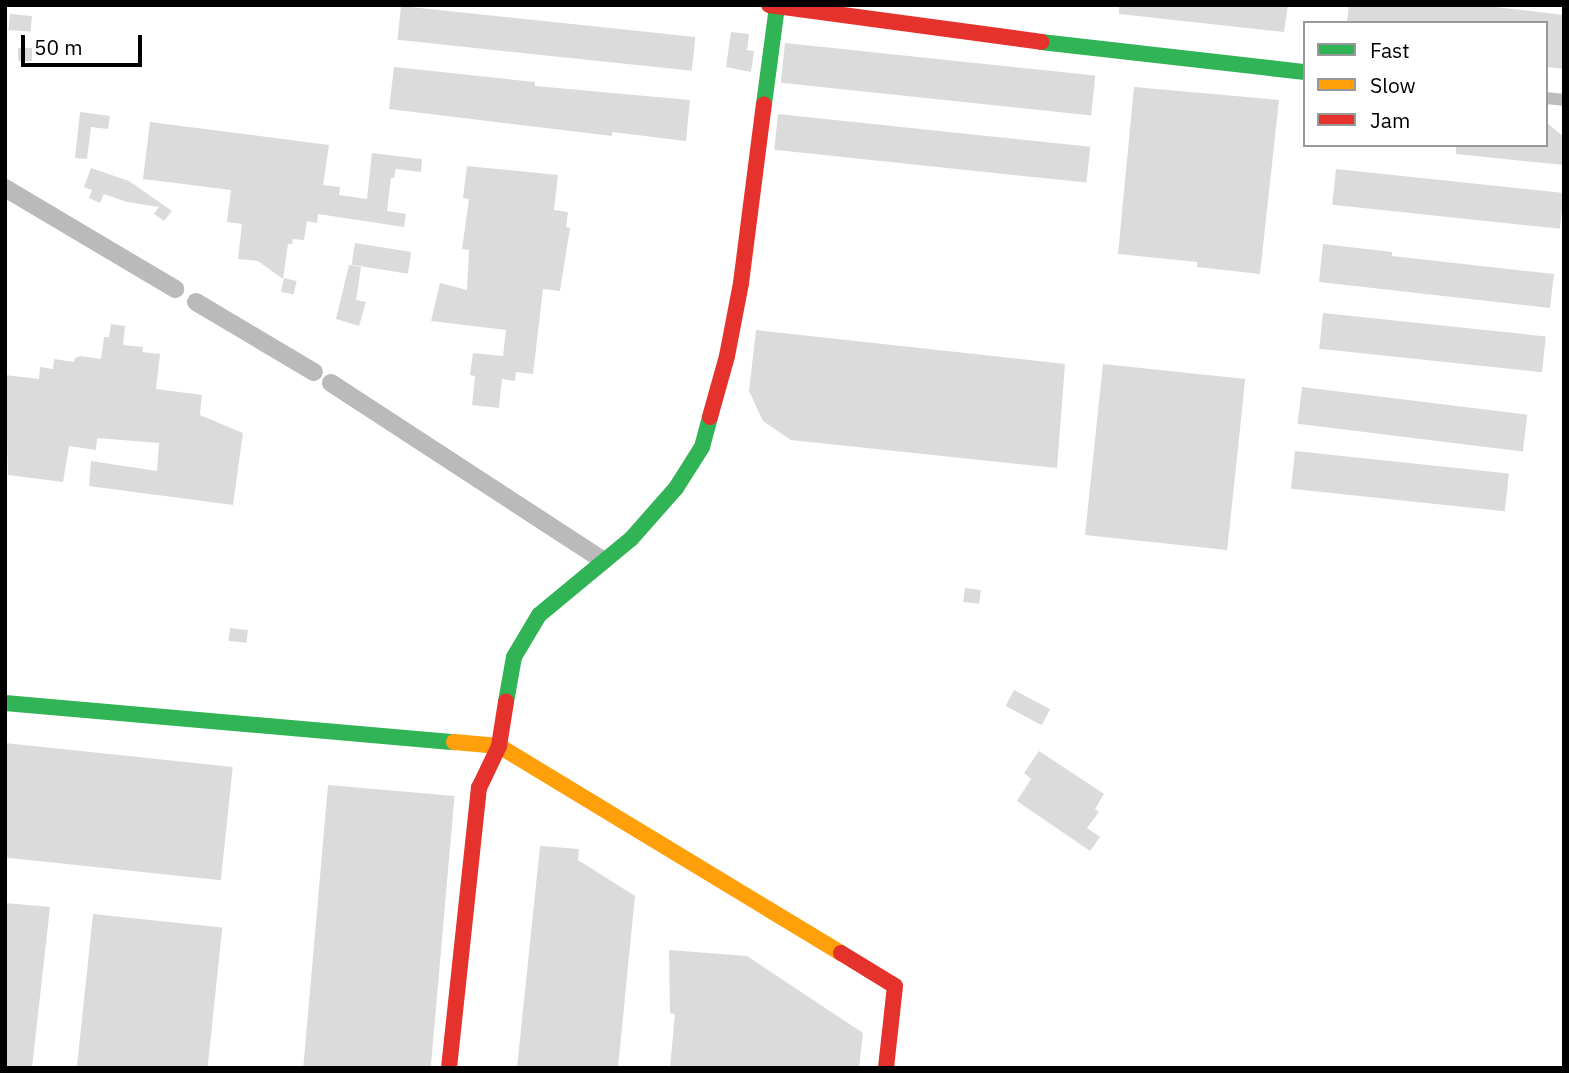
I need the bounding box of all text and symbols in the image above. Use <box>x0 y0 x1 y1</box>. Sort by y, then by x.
scale bar <box>24 21 145 65</box>
legend <box>1303 21 1548 147</box>
text: 50 m <box>34 33 83 61</box>
text: Fast <box>1370 36 1410 64</box>
text: Slow <box>1370 71 1416 99</box>
text: Jam <box>1370 106 1410 134</box>

